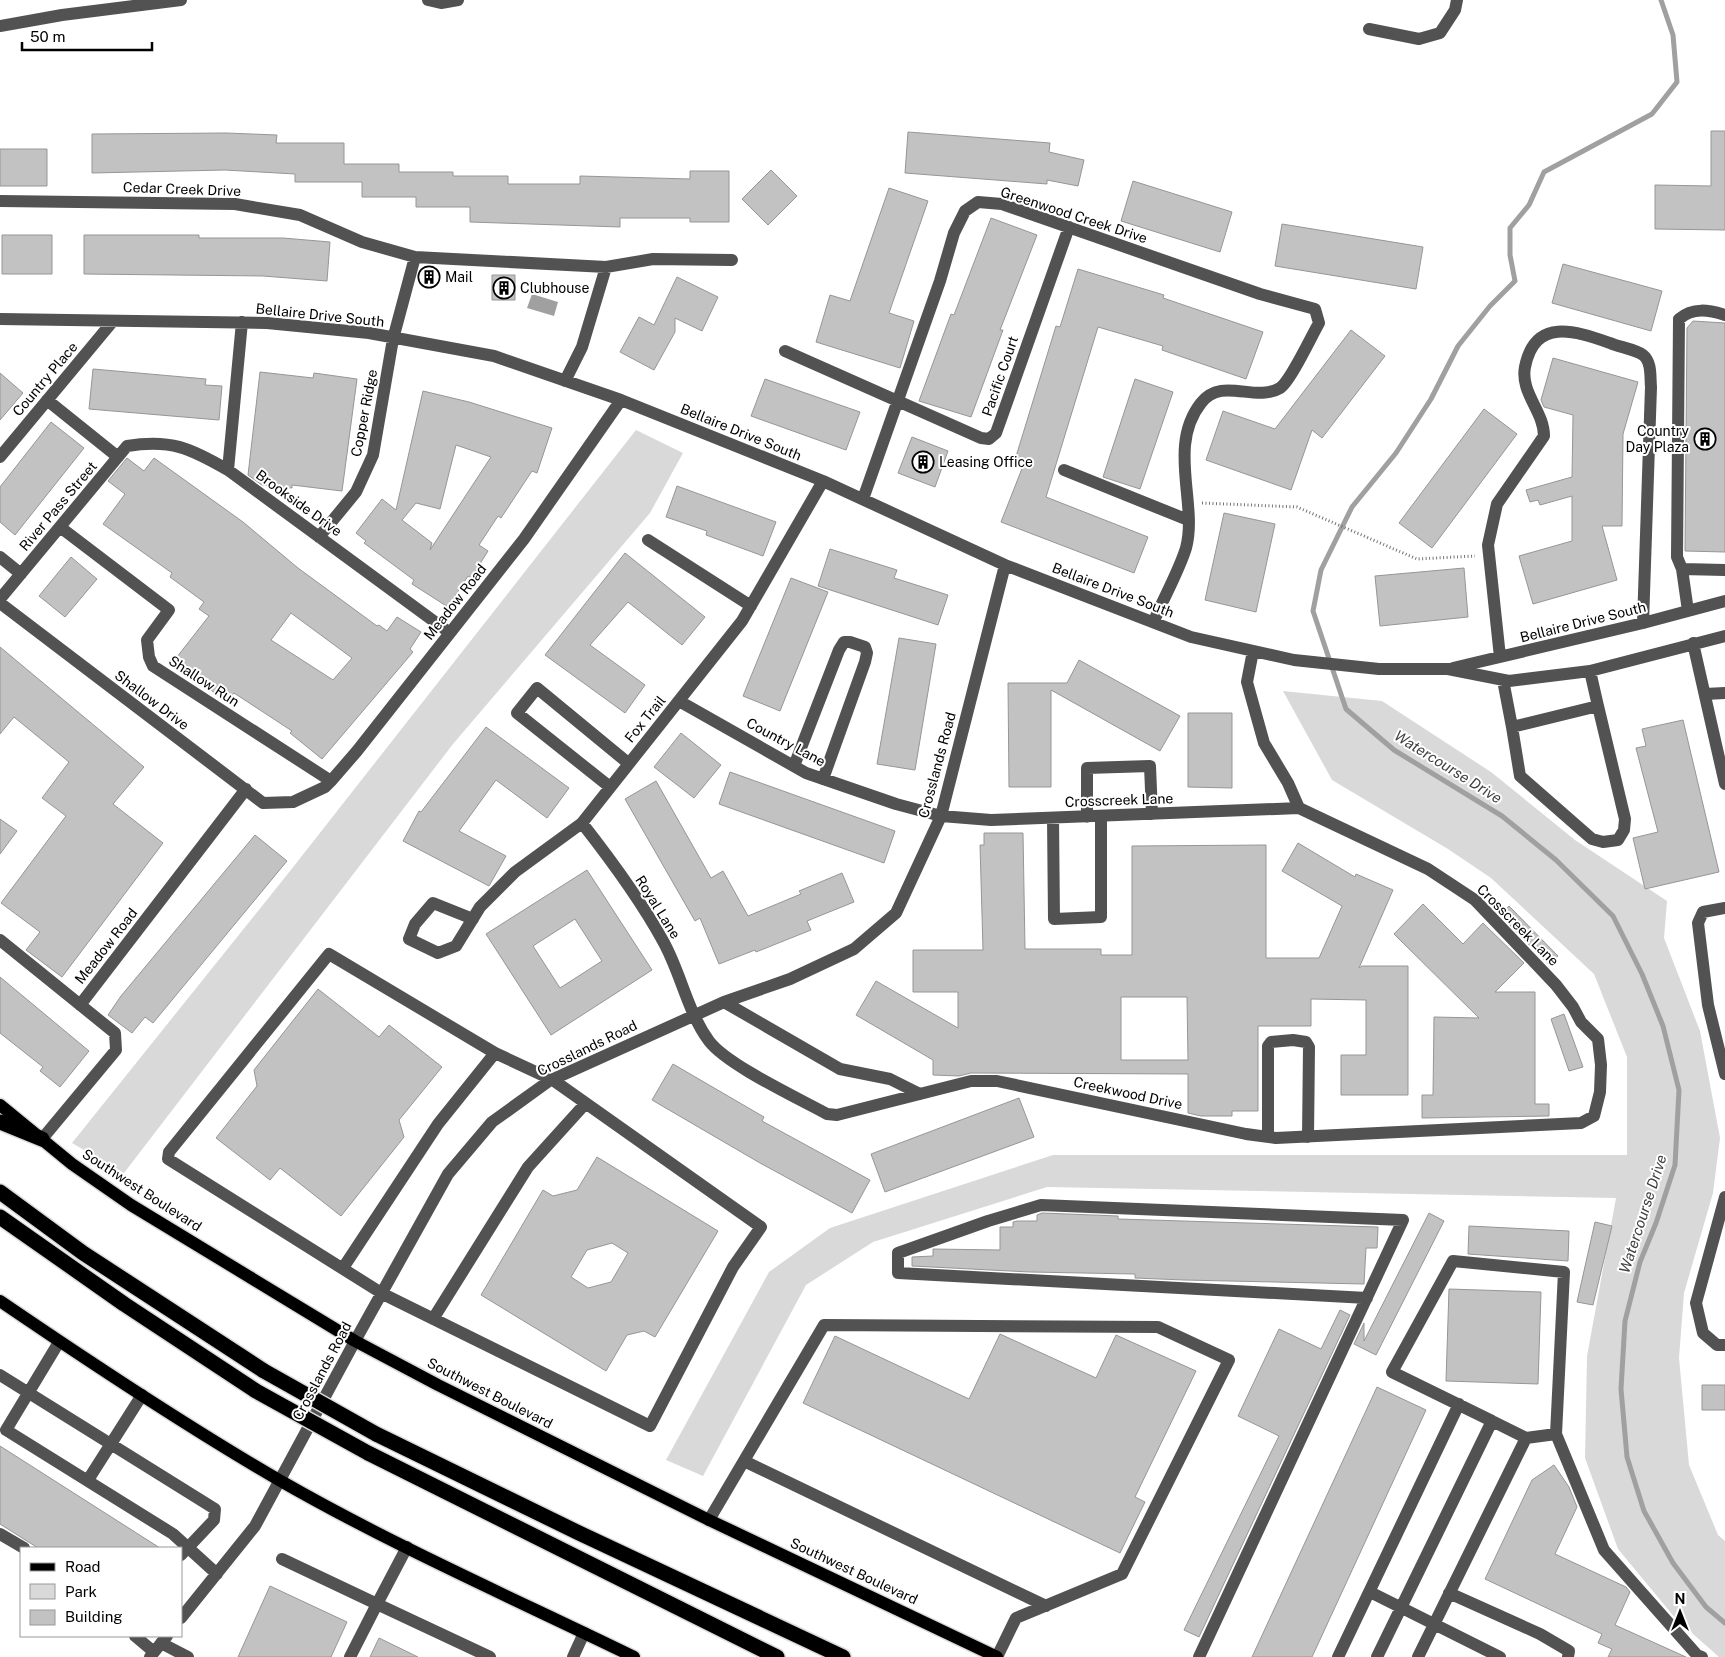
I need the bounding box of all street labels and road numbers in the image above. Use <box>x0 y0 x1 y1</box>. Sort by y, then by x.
street label: Cedar Creek Drive <box>123 179 241 199</box>
street label: Greenwood Creek Drive <box>999 184 1149 246</box>
street label: Bellaire Drive South <box>255 300 385 330</box>
street label: Pacific Court <box>979 334 1021 418</box>
street label: Country Place <box>9 339 81 419</box>
street label: Copper Ridge <box>348 368 380 458</box>
street label: Bellaire Drive South <box>678 400 804 464</box>
street label: River Pass Street <box>16 458 100 554</box>
street label: Brookside Drive <box>253 467 345 539</box>
street label: Bellaire Drive South <box>1050 559 1176 621</box>
street label: Meadow Road <box>421 561 489 643</box>
street label: Bellaire Drive South <box>1518 599 1648 645</box>
street label: Shallow Run <box>166 652 242 710</box>
street label: Shallow Drive <box>112 667 192 733</box>
street label: Fox Trail <box>621 692 669 746</box>
street label: Crosslands Road <box>915 710 959 820</box>
street label: Country Lane <box>744 714 828 770</box>
street label: Crosscreek Lane <box>1064 790 1174 810</box>
street label: Royal Lane <box>632 872 684 942</box>
street label: Crosscreek Lane <box>1474 881 1562 969</box>
street label: Meadow Road <box>72 905 140 987</box>
street label: Crosslands Road <box>535 1017 639 1079</box>
street label: Creekwood Drive <box>1072 1074 1184 1112</box>
street label: Southwest Boulevard <box>79 1146 205 1234</box>
street label: Crosslands Road <box>289 1319 355 1423</box>
street label: Southwest Boulevard <box>425 1354 555 1432</box>
street label: Southwest Boulevard <box>788 1534 920 1608</box>

